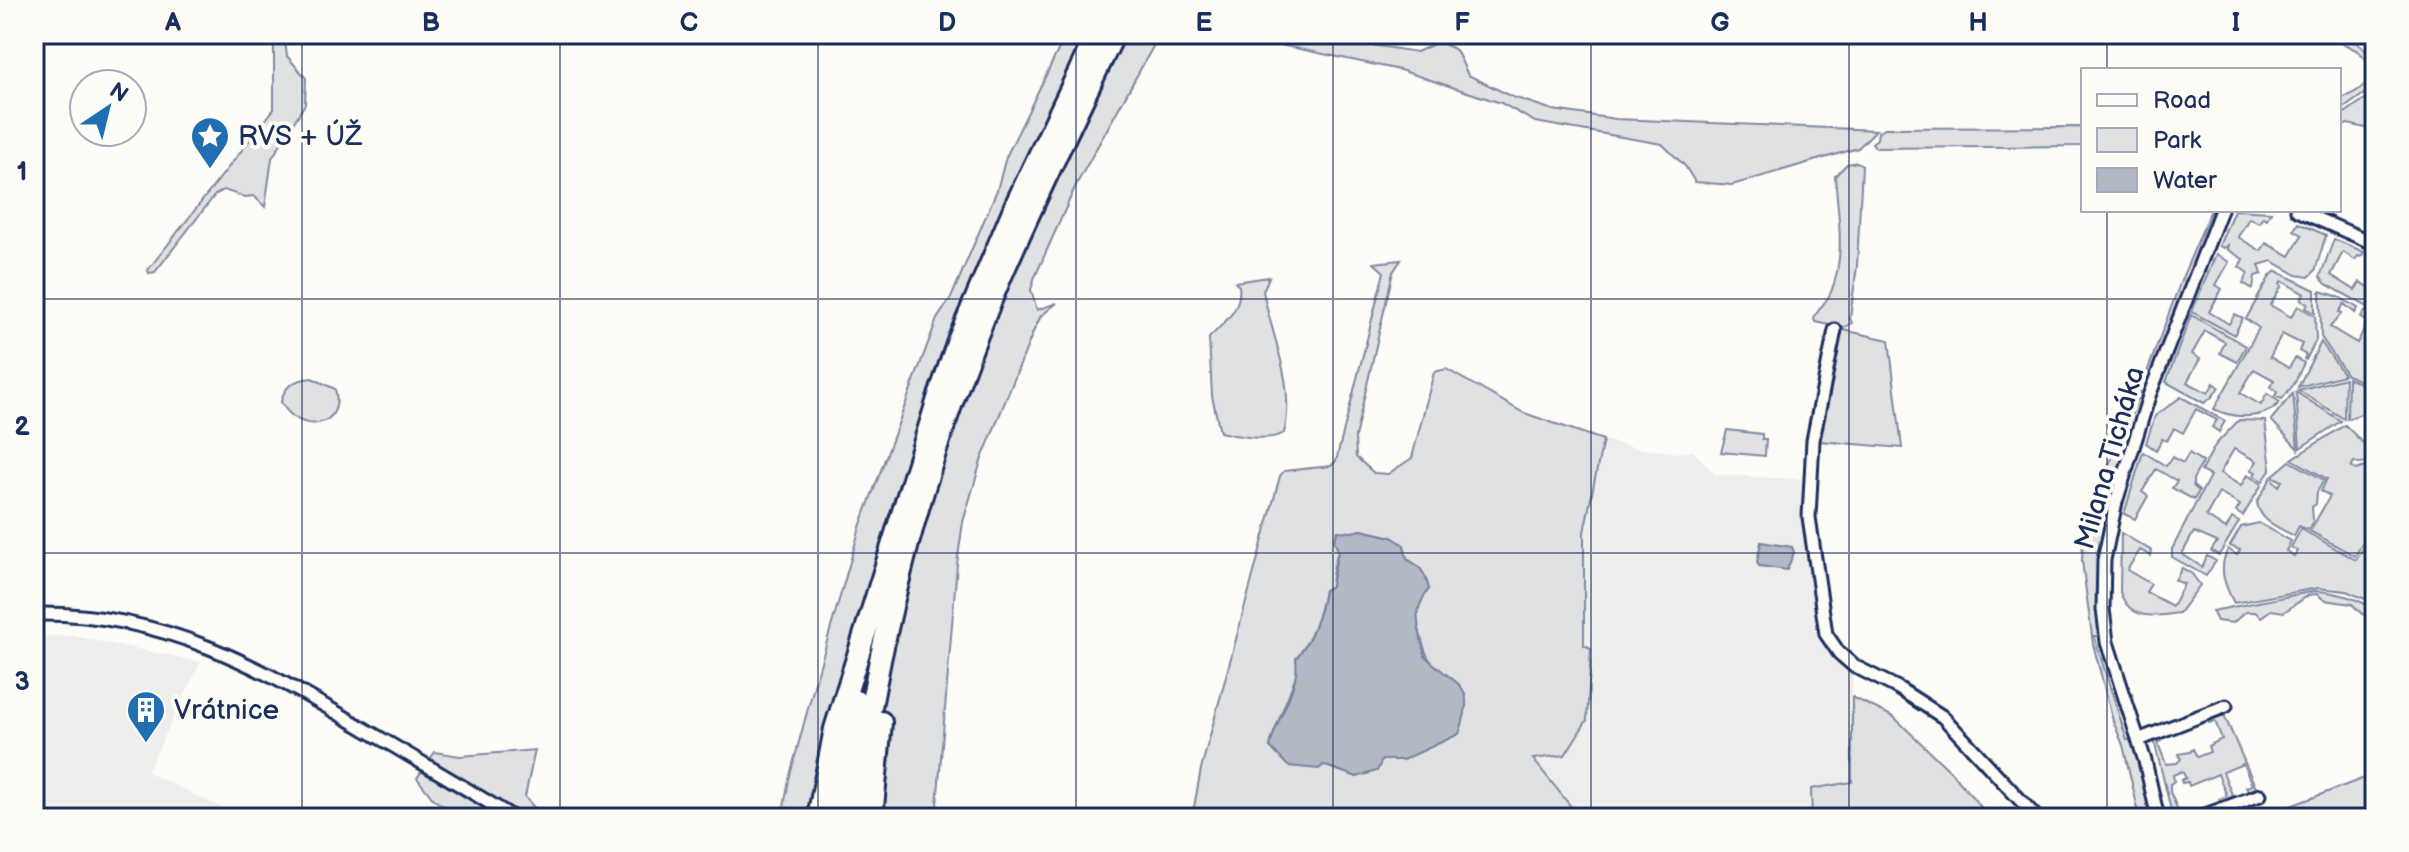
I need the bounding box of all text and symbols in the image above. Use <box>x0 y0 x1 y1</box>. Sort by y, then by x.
text: A <box>164 8 181 39</box>
text: B <box>422 8 440 39</box>
text: C <box>680 8 698 39</box>
text: D <box>938 8 956 39</box>
text: E <box>1196 8 1213 39</box>
text: F <box>1454 8 1470 39</box>
text: G <box>1710 8 1730 39</box>
text: H <box>1968 8 1988 39</box>
text: I <box>2232 8 2240 39</box>
north arrow <box>68 68 148 148</box>
legend <box>2081 68 2341 212</box>
text: N <box>104 77 133 109</box>
text: Road <box>2153 86 2211 115</box>
place icon: RVS + ÚŽ <box>189 115 231 170</box>
place label: RVS + ÚŽ <box>238 119 363 153</box>
text: Park <box>2153 126 2201 155</box>
text: 1 <box>17 157 27 188</box>
text: Water <box>2153 166 2217 195</box>
street label: Milana Ticháka <box>2068 363 2152 553</box>
text: 2 <box>14 412 30 443</box>
text: 3 <box>14 667 30 698</box>
building icon: Vrátnice <box>125 689 167 744</box>
place label: Vrátnice <box>174 694 279 727</box>

